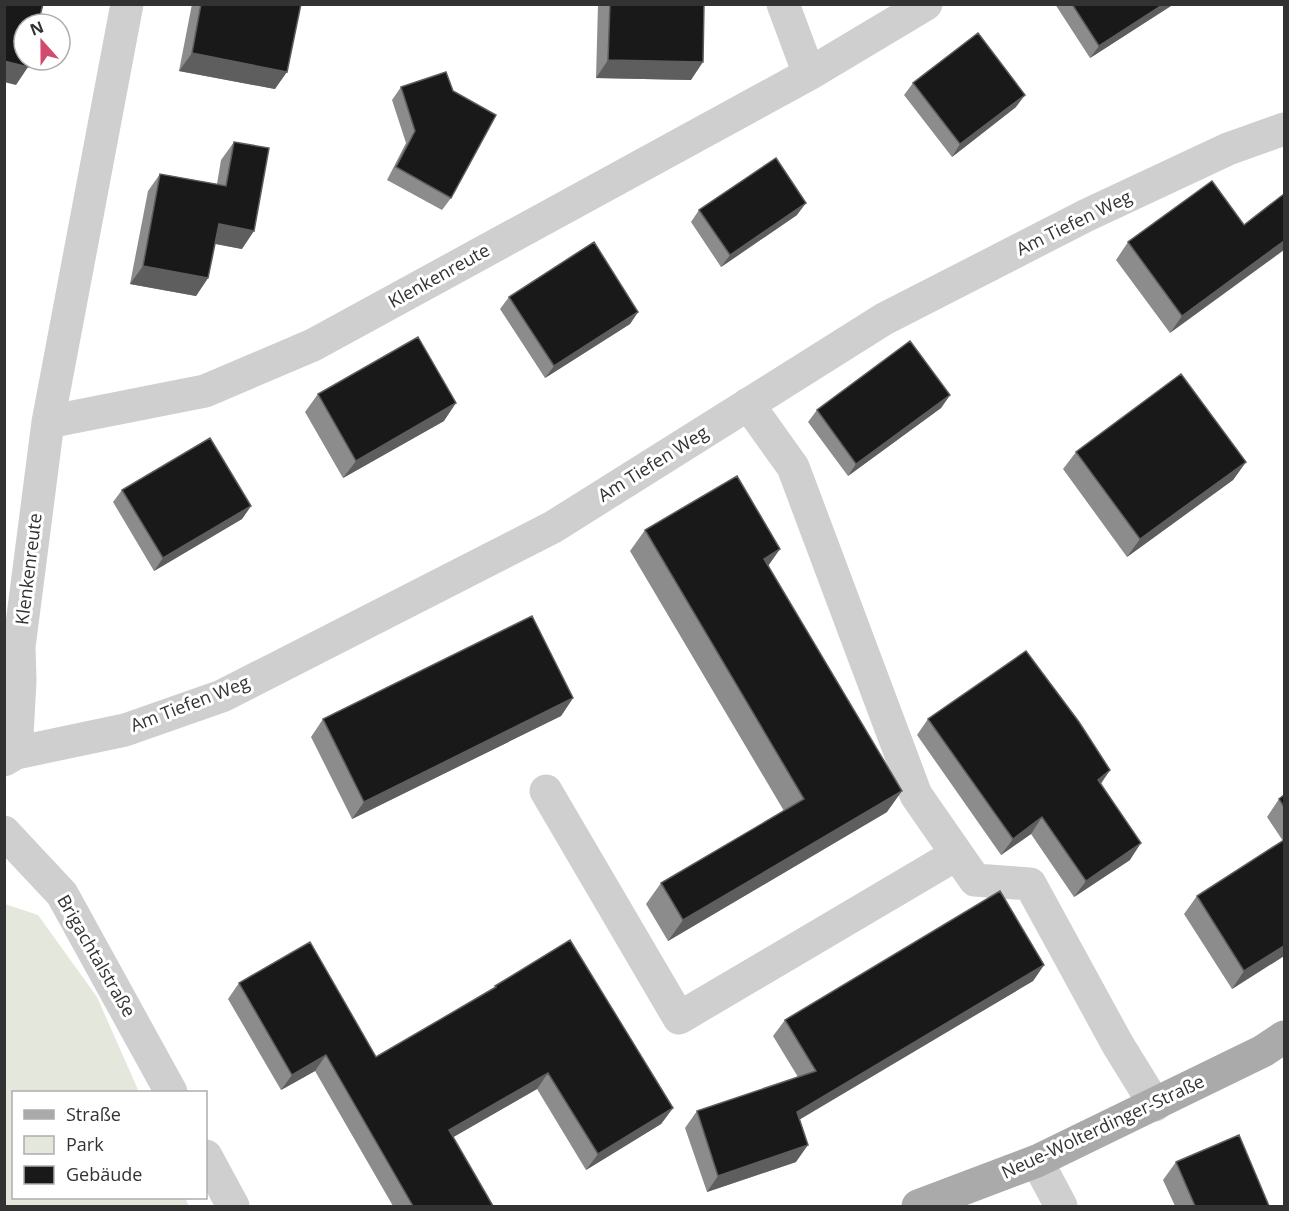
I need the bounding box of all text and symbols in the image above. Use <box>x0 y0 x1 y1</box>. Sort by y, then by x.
north arrow <box>12 12 72 72</box>
text: N <box>27 15 47 41</box>
street label: Am Tiefen Weg <box>1012 184 1135 260</box>
street label: Klenkenreute <box>384 237 493 313</box>
street label: Am Tiefen Weg <box>593 420 712 507</box>
street label: Klenkenreute <box>9 512 47 626</box>
street label: Am Tiefen Weg <box>127 669 253 737</box>
street label: Brigachtalstraße <box>52 890 142 1021</box>
street label: Neue-Wolterdinger-Straße <box>997 1069 1208 1184</box>
legend <box>12 1091 207 1199</box>
text: Straße <box>66 1102 121 1126</box>
text: Park <box>66 1132 104 1156</box>
text: Gebäude <box>66 1162 142 1186</box>

